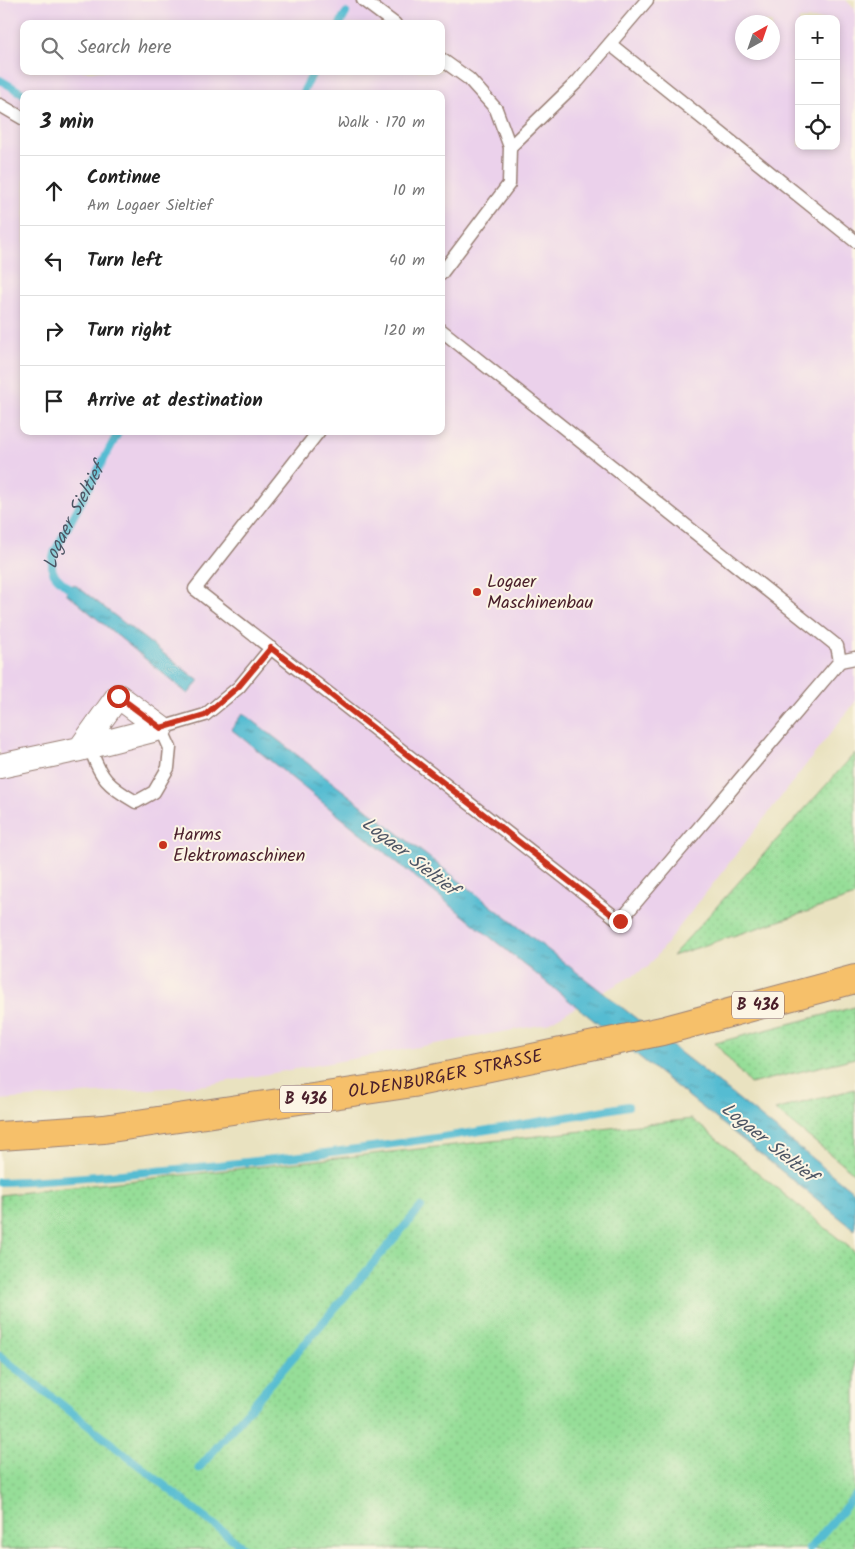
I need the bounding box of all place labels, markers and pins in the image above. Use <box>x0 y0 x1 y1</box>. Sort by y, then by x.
place label: Logaer Maschinenbau <box>487 568 593 618</box>
marker: Logaer Maschinenbau <box>471 586 483 598</box>
place label: Harms Elektromaschinen <box>173 821 305 871</box>
marker: Harms Elektromaschinen <box>157 839 169 851</box>

